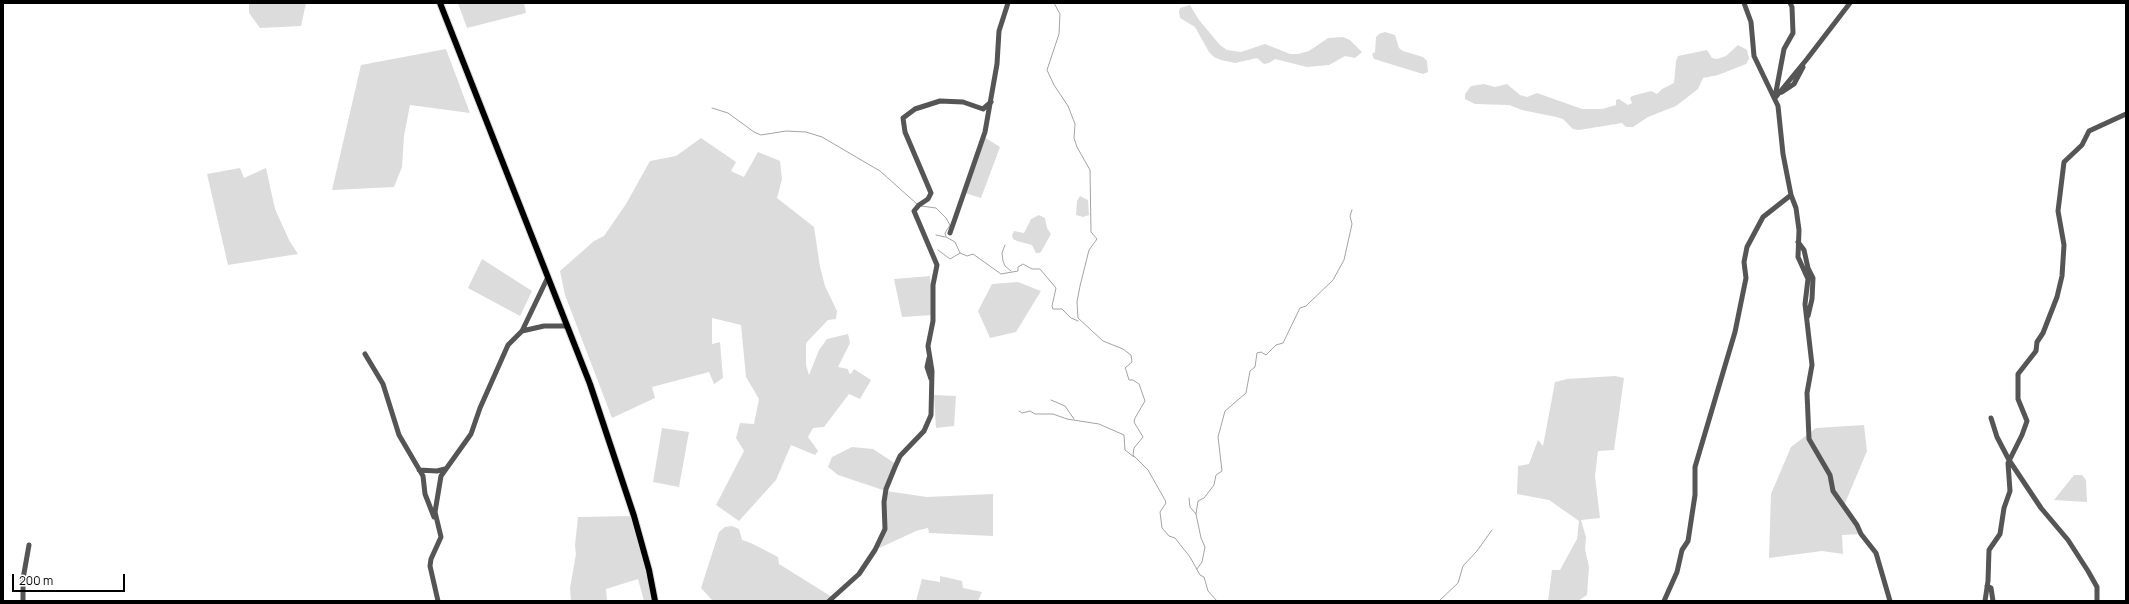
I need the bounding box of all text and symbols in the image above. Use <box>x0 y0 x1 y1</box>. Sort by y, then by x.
scale bar <box>14 566 127 592</box>
text: 200 m <box>19 572 53 589</box>

